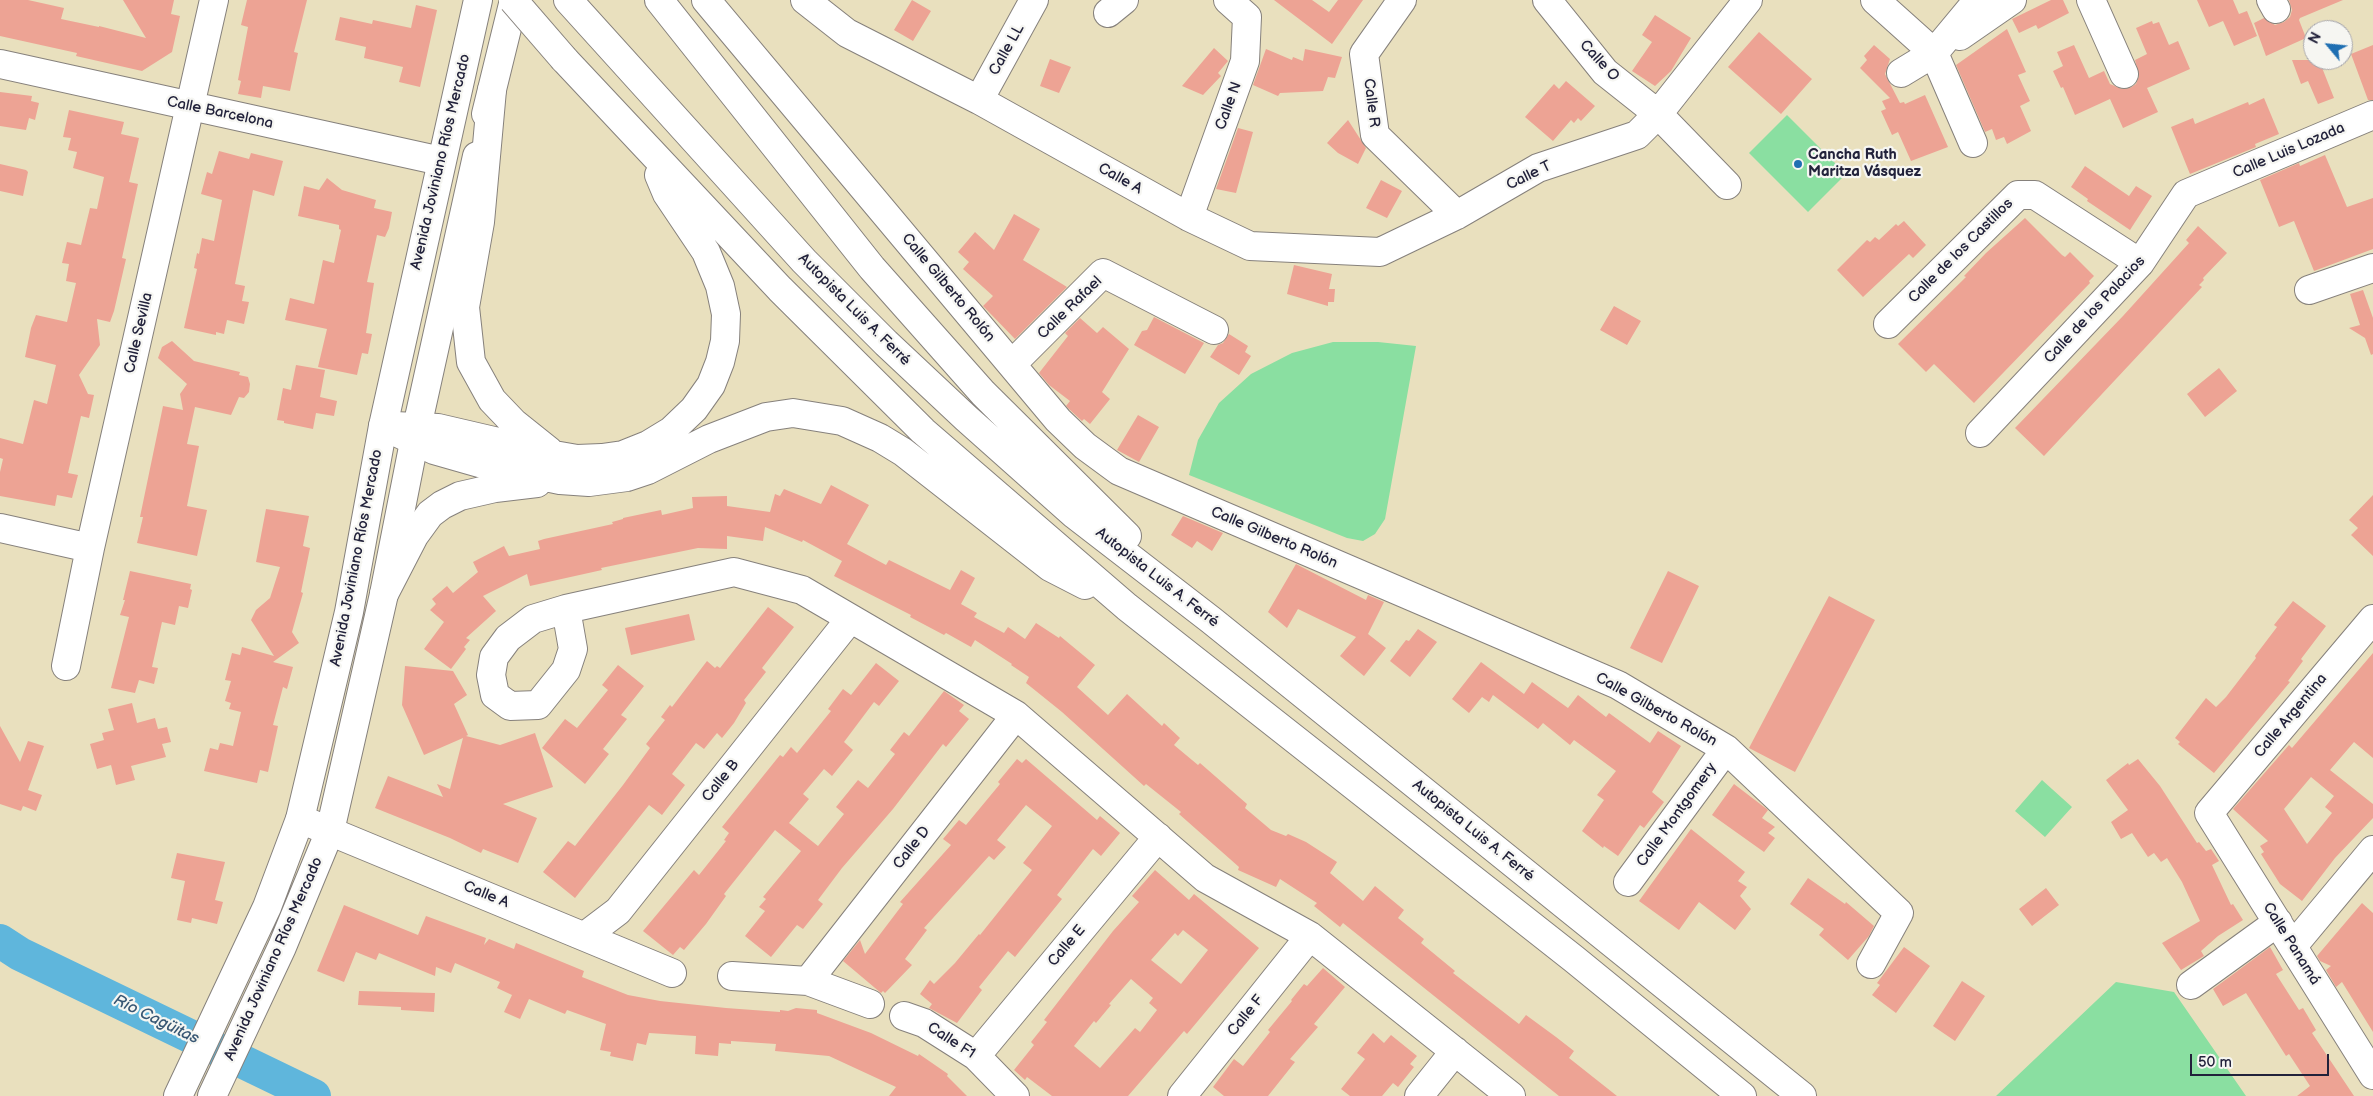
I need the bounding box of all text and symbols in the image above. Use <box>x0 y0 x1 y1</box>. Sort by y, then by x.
north arrow <box>2303 20 2353 70</box>
street label: Calle LL <box>986 21 1028 79</box>
text: N <box>2305 30 2325 47</box>
street label: Calle O <box>1575 37 1623 85</box>
street label: Avenida Joviniano Ríos Mercado <box>407 52 475 272</box>
street label: Calle R <box>1359 77 1383 129</box>
street label: Calle N <box>1212 79 1246 133</box>
street label: Calle Barcelona <box>165 93 275 133</box>
street label: Calle Luis Lozada <box>2230 119 2348 183</box>
place label: Cancha Ruth Maritza Vásquez <box>1808 146 1921 181</box>
street label: Calle T <box>1504 157 1554 195</box>
marker: Cancha Ruth Maritza Vásquez <box>1792 158 1804 170</box>
street label: Calle A <box>1095 160 1145 198</box>
street label: Calle de los Castillos <box>1905 195 2017 307</box>
street label: Calle Gilberto Rolón <box>897 230 999 346</box>
street label: Autopista Luis A. Ferré <box>794 250 914 370</box>
street label: Calle de los Palacios <box>2041 253 2149 367</box>
street label: Calle Rafael <box>1034 273 1106 343</box>
street label: Calle Sevilla <box>121 291 157 375</box>
street label: Avenida Joviniano Ríos Mercado <box>327 448 387 668</box>
street label: Calle Gilberto Rolón <box>1208 503 1340 573</box>
street label: Autopista Luis A. Ferré <box>1092 524 1222 632</box>
street label: Calle Gilberto Rolón <box>1592 669 1720 751</box>
street label: Calle Argentina <box>2251 670 2331 762</box>
street label: Calle B <box>699 756 743 806</box>
street label: Calle Montgomery <box>1633 759 1721 871</box>
street label: Autopista Luis A. Ferré <box>1408 776 1538 886</box>
street label: Calle D <box>890 823 934 873</box>
street label: Avenida Joviniano Ríos Mercado <box>221 855 327 1063</box>
street label: Calle A <box>460 878 512 912</box>
street label: Calle Panamá <box>2258 899 2324 989</box>
street label: Calle E <box>1044 922 1090 970</box>
water label: Río Cagüitas <box>110 991 202 1049</box>
street label: Calle F <box>1224 992 1268 1040</box>
street label: Calle F1 <box>924 1019 978 1063</box>
scale bar <box>2193 1044 2332 1076</box>
text: 50 m <box>2198 1053 2232 1072</box>

